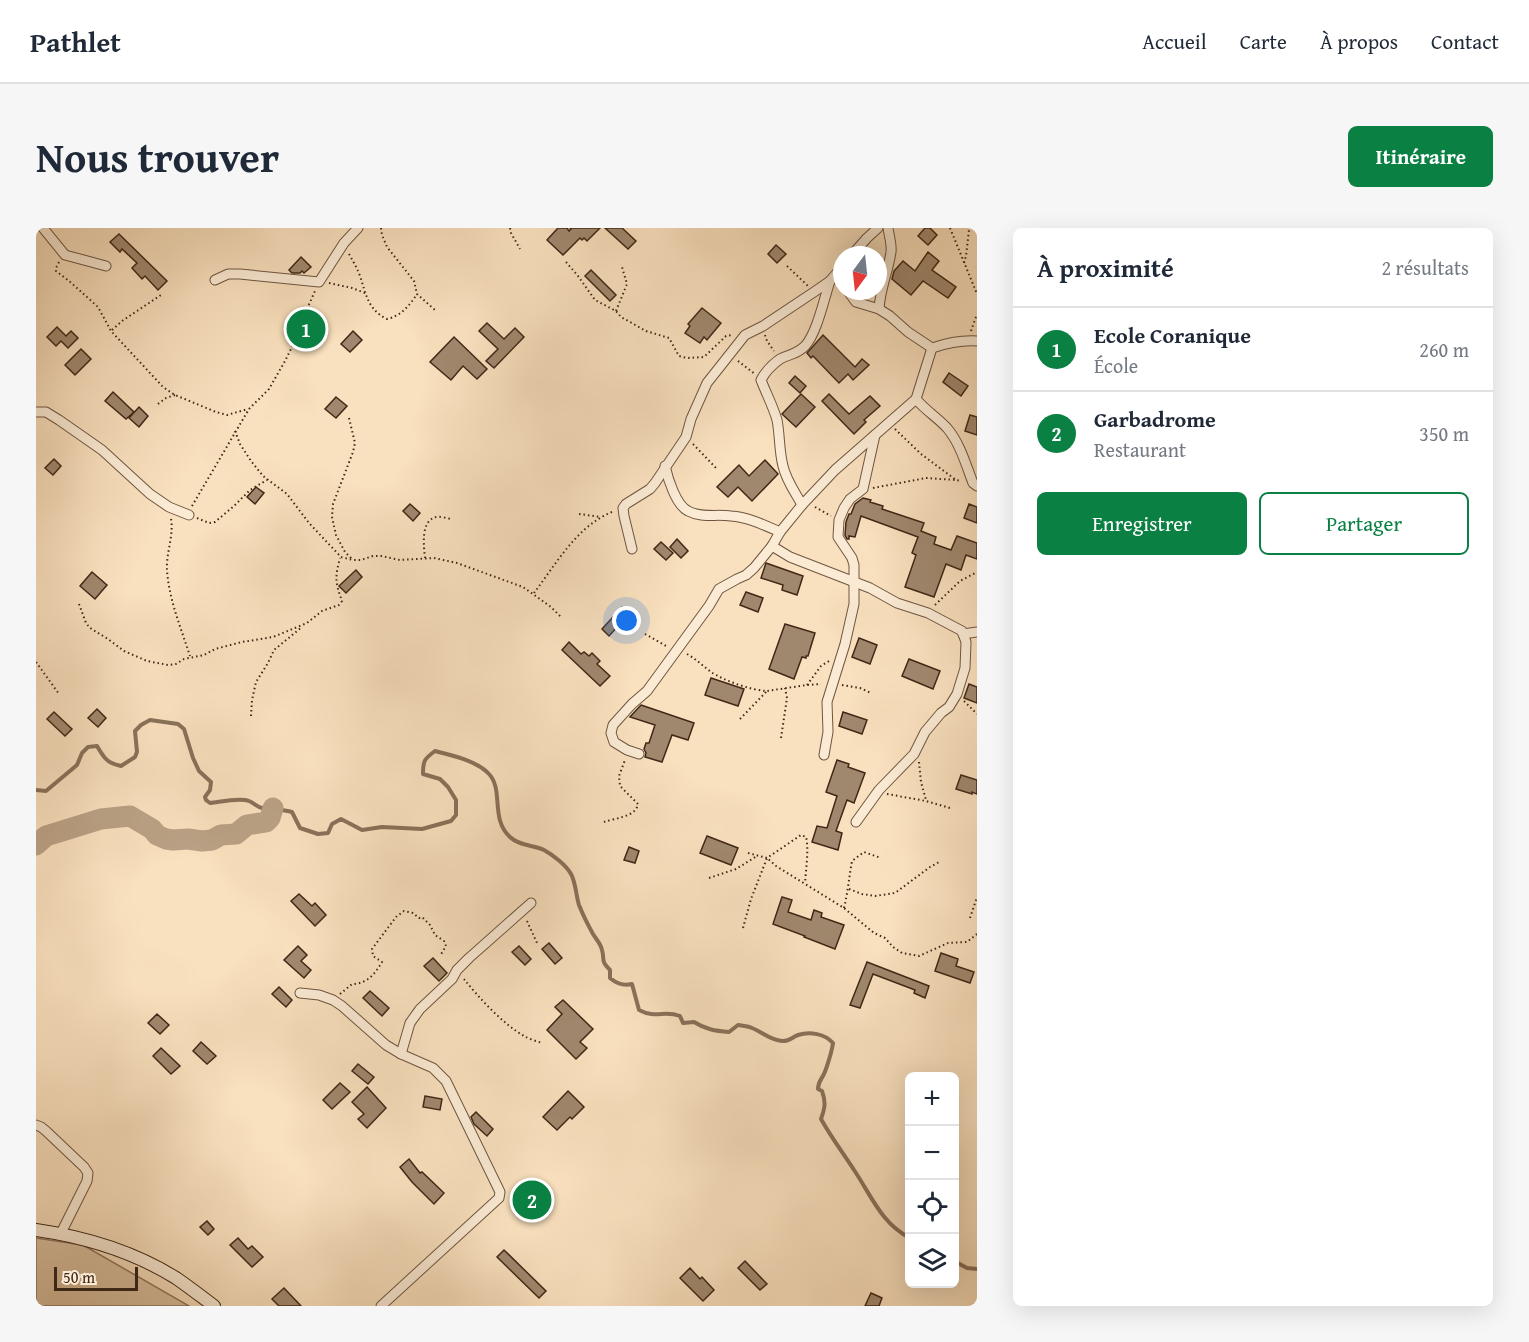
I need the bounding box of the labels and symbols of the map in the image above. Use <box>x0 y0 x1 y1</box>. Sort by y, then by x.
north arrow <box>833 246 887 300</box>
pin: 1 <box>286 306 326 352</box>
your location <box>612 606 641 635</box>
pin: 2 <box>512 1178 552 1222</box>
scale bar <box>54 1264 138 1292</box>

